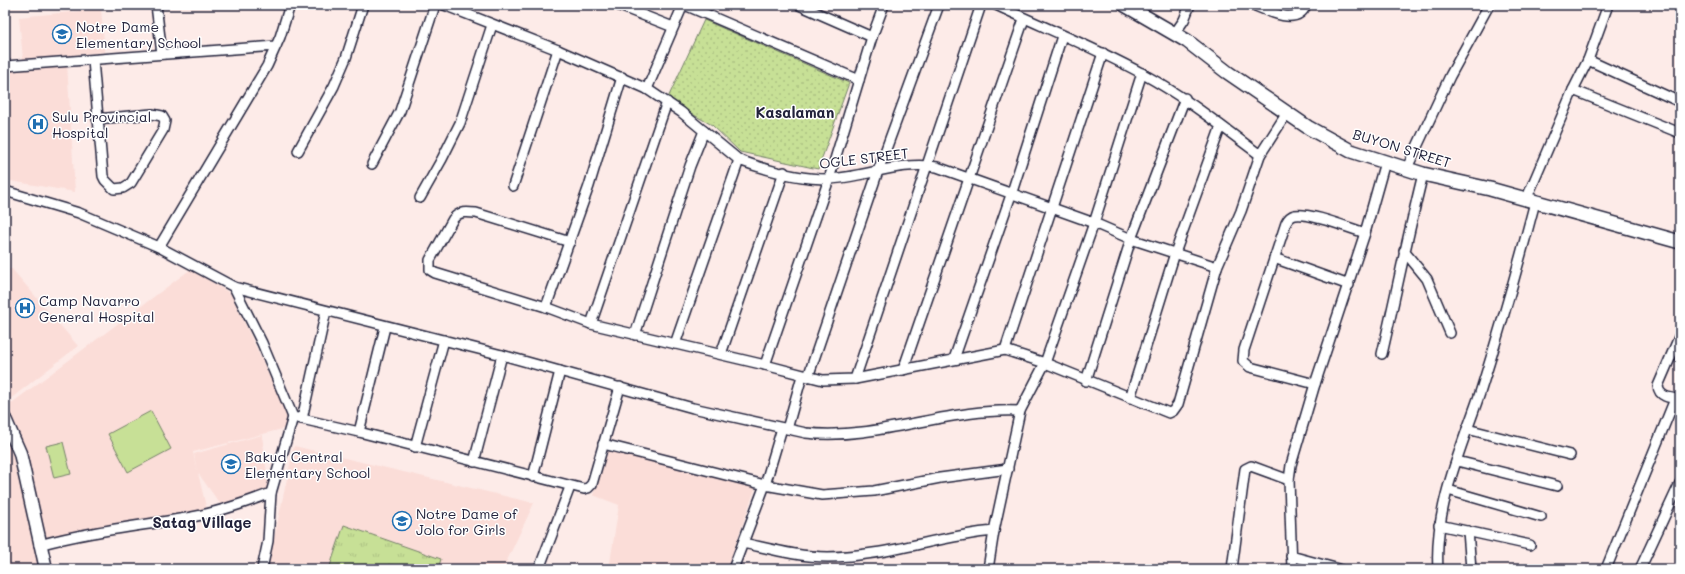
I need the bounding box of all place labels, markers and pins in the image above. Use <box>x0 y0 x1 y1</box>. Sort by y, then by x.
place label: Notre Dame Elementary School <box>76 17 202 52</box>
school or university icon: Notre Dame Elementary School <box>51 23 73 45</box>
place label: Sulu Provincial Hospital <box>52 107 151 142</box>
hospital icon: Sulu Provincial Hospital <box>27 113 49 135</box>
place label: Camp Navarro General Hospital <box>39 291 155 326</box>
hospital icon: Camp Navarro General Hospital <box>14 297 36 319</box>
place label: Bakud Central Elementary School <box>245 447 371 482</box>
school or university icon: Bakud Central Elementary School <box>220 453 242 475</box>
place label: Notre Dame of Jolo for Girls <box>416 504 518 539</box>
school or university icon: Notre Dame of Jolo for Girls <box>391 510 413 532</box>

